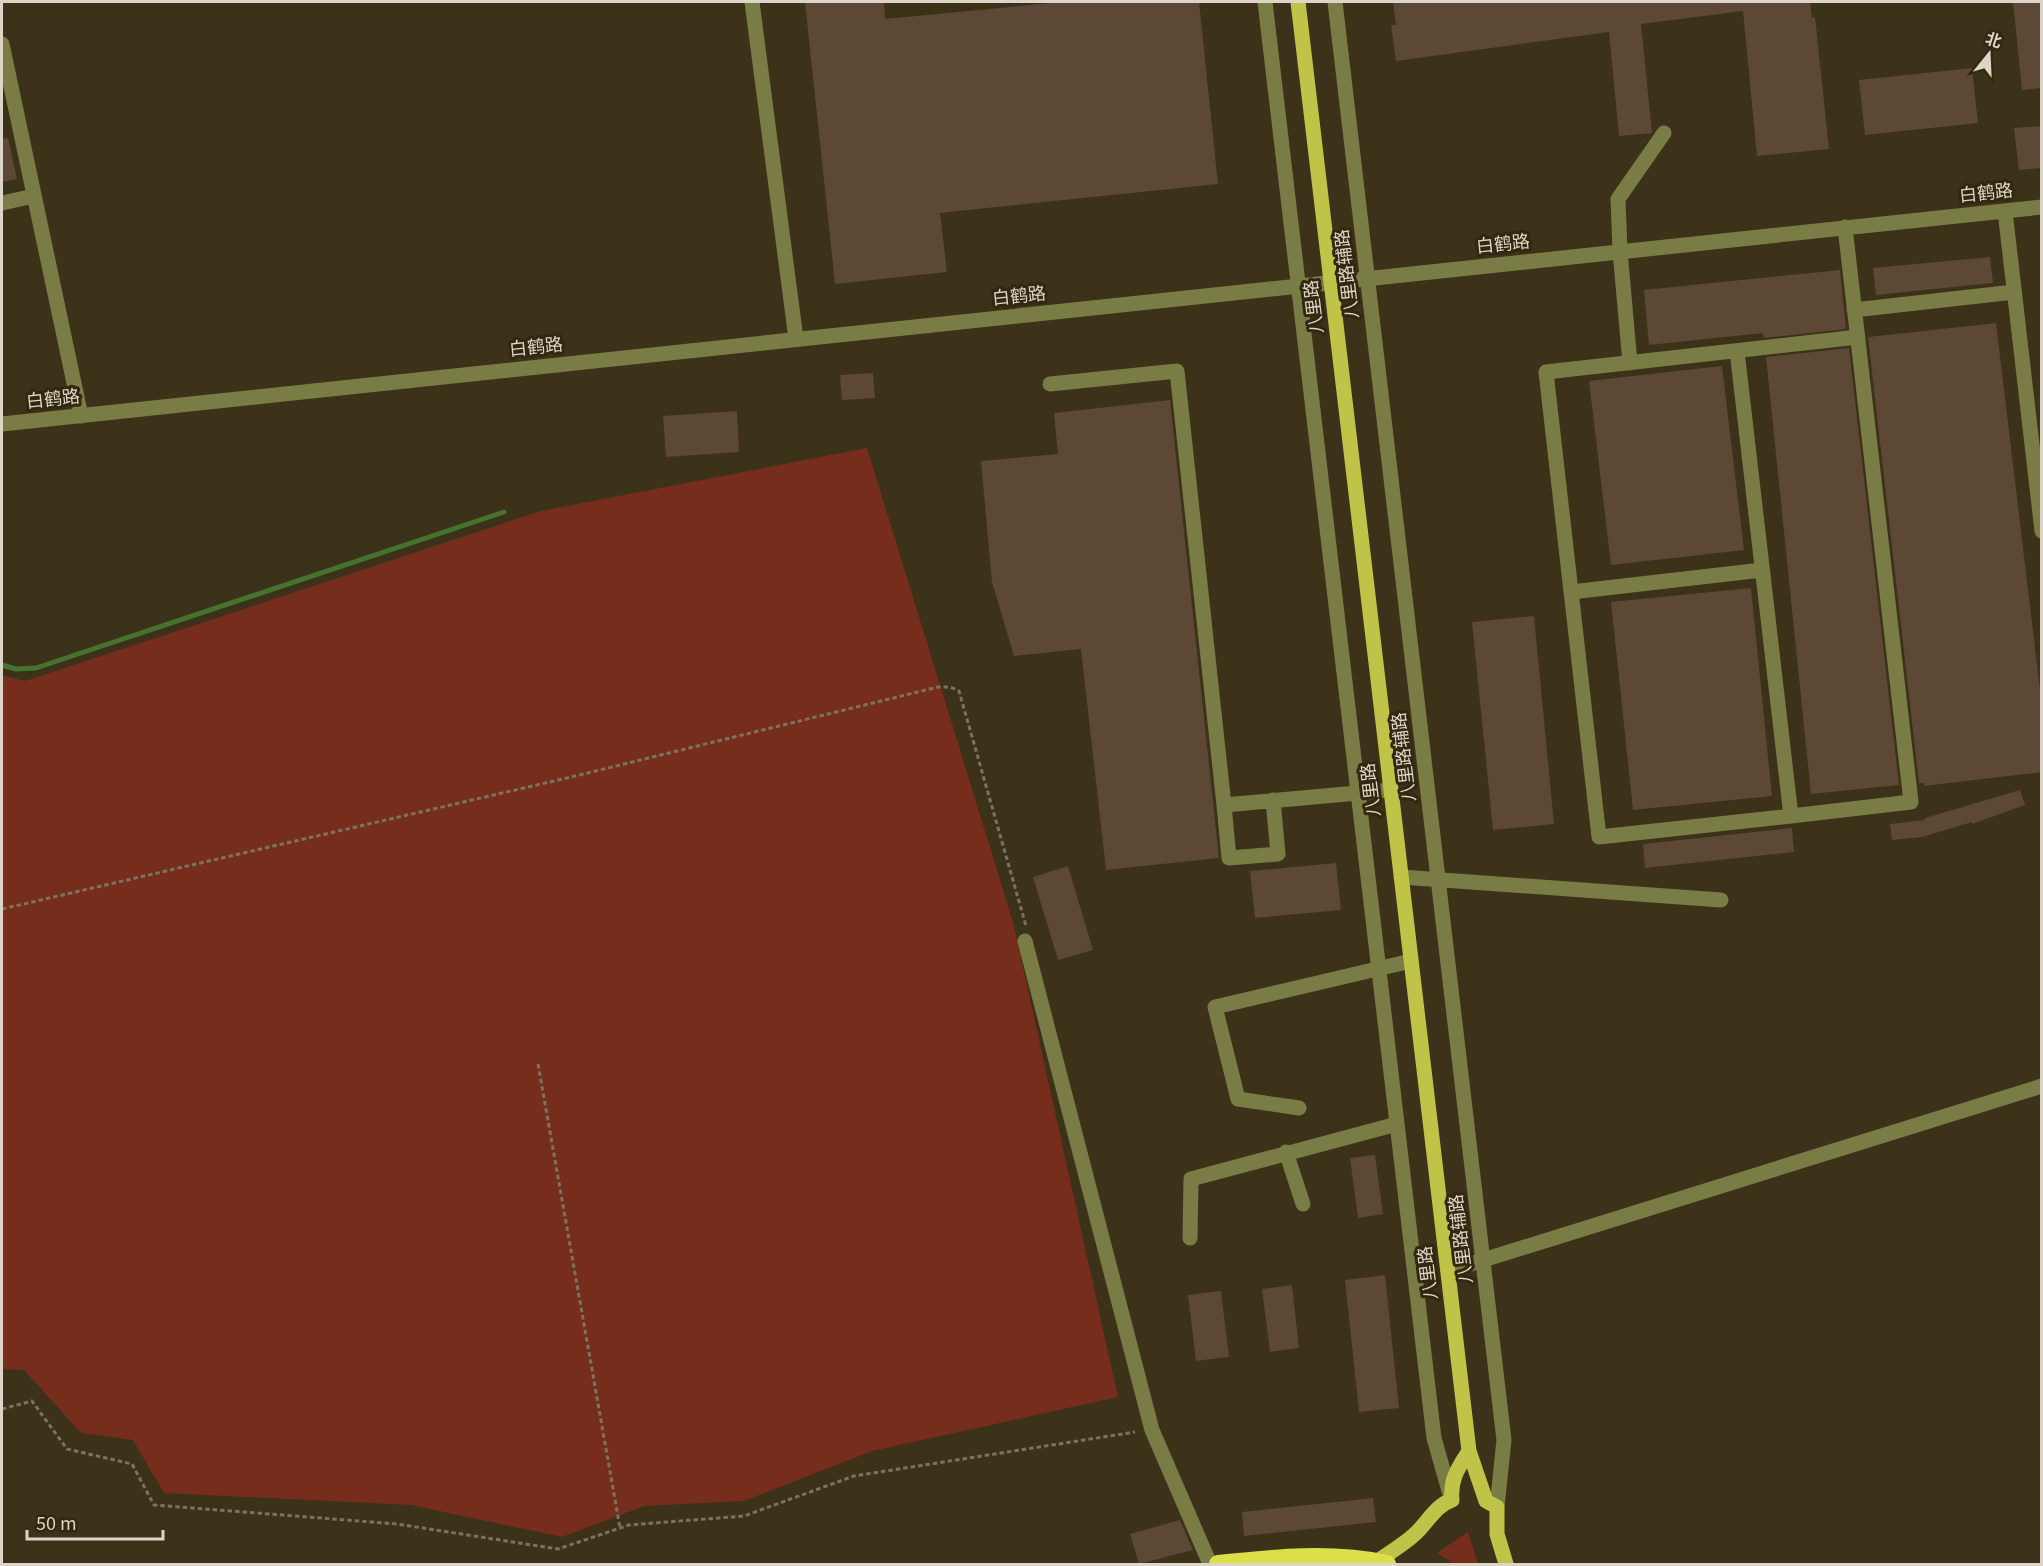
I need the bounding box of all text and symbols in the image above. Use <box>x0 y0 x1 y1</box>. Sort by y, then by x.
north arrow <box>1959 24 2019 84</box>
text: 北 <box>1983 25 2005 53</box>
street label: 白鹤路 <box>1958 175 2014 207</box>
street label: 白鹤路 <box>1475 226 1531 258</box>
street label: 八里路辅路 <box>1327 228 1363 320</box>
street label: 白鹤路 <box>991 278 1047 310</box>
street label: 八里路 <box>1296 279 1328 336</box>
street label: 白鹤路 <box>508 329 564 361</box>
street label: 白鹤路 <box>25 381 81 413</box>
street label: 八里路辅路 <box>1384 711 1420 803</box>
street label: 八里路 <box>1353 762 1385 819</box>
street label: 八里路辅路 <box>1441 1193 1477 1285</box>
street label: 八里路 <box>1410 1245 1442 1302</box>
scale bar <box>27 1503 164 1541</box>
text: 50 m <box>36 1509 77 1535</box>

